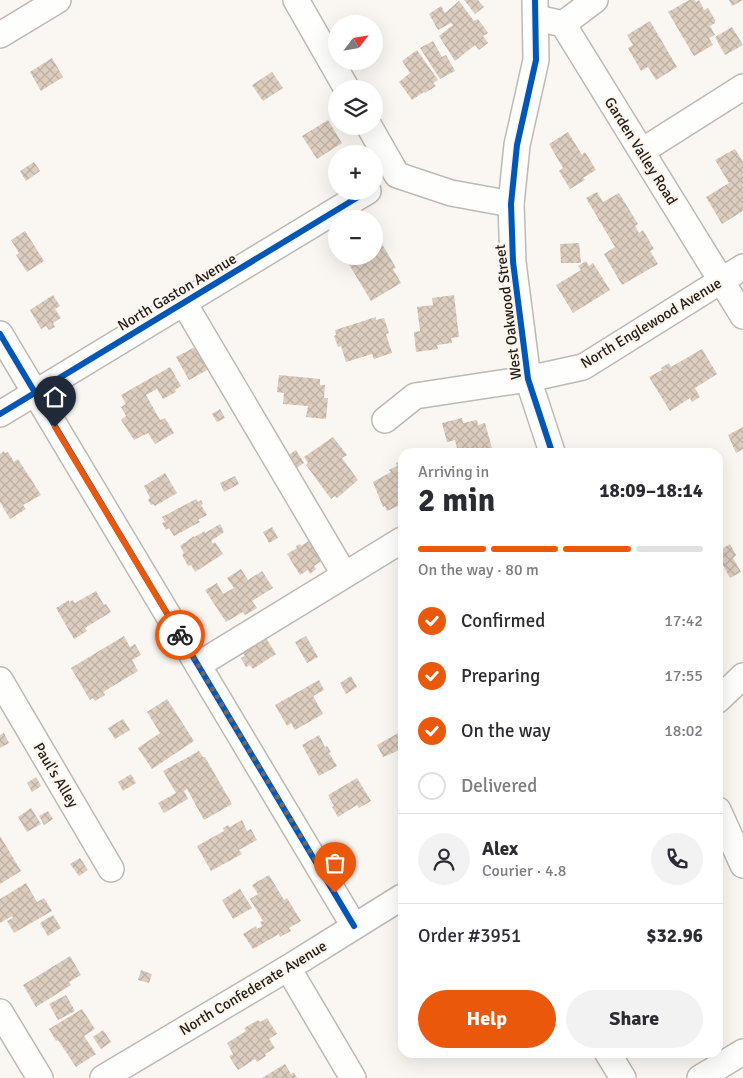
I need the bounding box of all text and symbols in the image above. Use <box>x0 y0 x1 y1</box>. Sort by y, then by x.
north arrow <box>328 15 382 70</box>
map controls <box>328 15 383 265</box>
button: layers <box>328 80 383 135</box>
street label: Garden Valley Road <box>601 94 681 208</box>
button: + <box>328 145 383 200</box>
button: − <box>328 210 383 265</box>
street label: West Oakwood Street <box>491 243 525 381</box>
street label: North Gaston Avenue <box>114 249 240 335</box>
street label: North Englewood Avenue <box>577 274 725 372</box>
pin <box>34 376 76 427</box>
icon: home <box>41 383 69 411</box>
text: Arriving in <box>418 462 489 482</box>
text: 18:09–18:14 <box>599 479 703 503</box>
text: 2 min <box>418 481 495 520</box>
text: On the way · 80 m <box>418 560 539 580</box>
icon: check <box>418 607 446 635</box>
text: Confirmed <box>461 609 545 633</box>
courier <box>155 610 205 660</box>
text: 17:42 <box>664 611 703 631</box>
icon: bike <box>166 621 194 649</box>
icon: check <box>418 662 446 690</box>
text: Preparing <box>461 664 540 688</box>
text: 17:55 <box>664 666 703 686</box>
icon: check <box>418 717 446 745</box>
text: On the way <box>461 719 551 743</box>
text: 18:02 <box>664 721 703 741</box>
street label: Paul's Alley <box>30 739 82 811</box>
text: Delivered <box>461 774 537 798</box>
button: person <box>418 833 470 885</box>
button: phone <box>651 833 703 885</box>
text: Alex <box>482 837 518 861</box>
pin <box>314 842 356 893</box>
icon: bag <box>321 849 349 877</box>
text: Courier · 4.8 <box>482 861 566 881</box>
text: Order #3951 <box>418 924 521 948</box>
text: $32.96 <box>646 924 703 948</box>
street label: North Confederate Avenue <box>176 937 330 1039</box>
button: Help <box>418 990 556 1048</box>
button: Share <box>566 990 703 1048</box>

